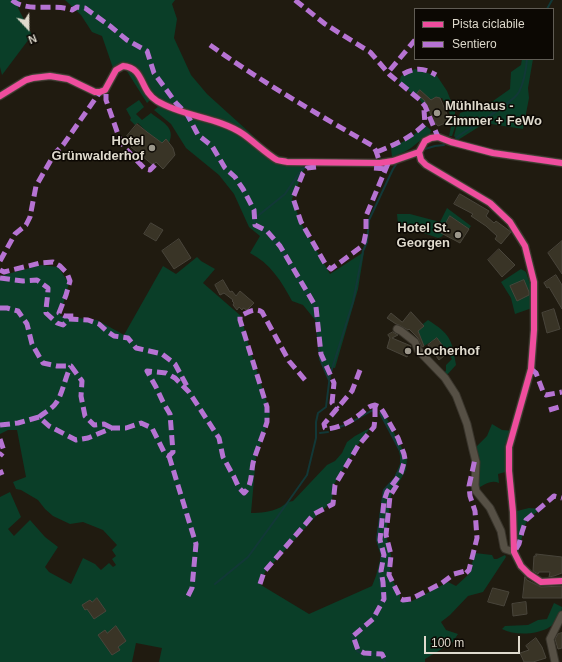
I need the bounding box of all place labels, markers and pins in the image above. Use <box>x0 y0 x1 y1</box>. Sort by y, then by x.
place label: Mühlhaus - Zimmer + FeWo <box>445 98 542 129</box>
marker: Mühlhaus - Zimmer + FeWo <box>432 108 442 118</box>
place label: Hotel Grünwalderhof <box>52 133 144 164</box>
marker: Hotel Grünwalderhof <box>147 143 157 153</box>
place label: Hotel St. Georgen <box>397 220 450 251</box>
marker: Hotel St. Georgen <box>453 230 463 240</box>
place label: Locherhof <box>416 343 480 359</box>
marker: Locherhof <box>403 346 413 356</box>

